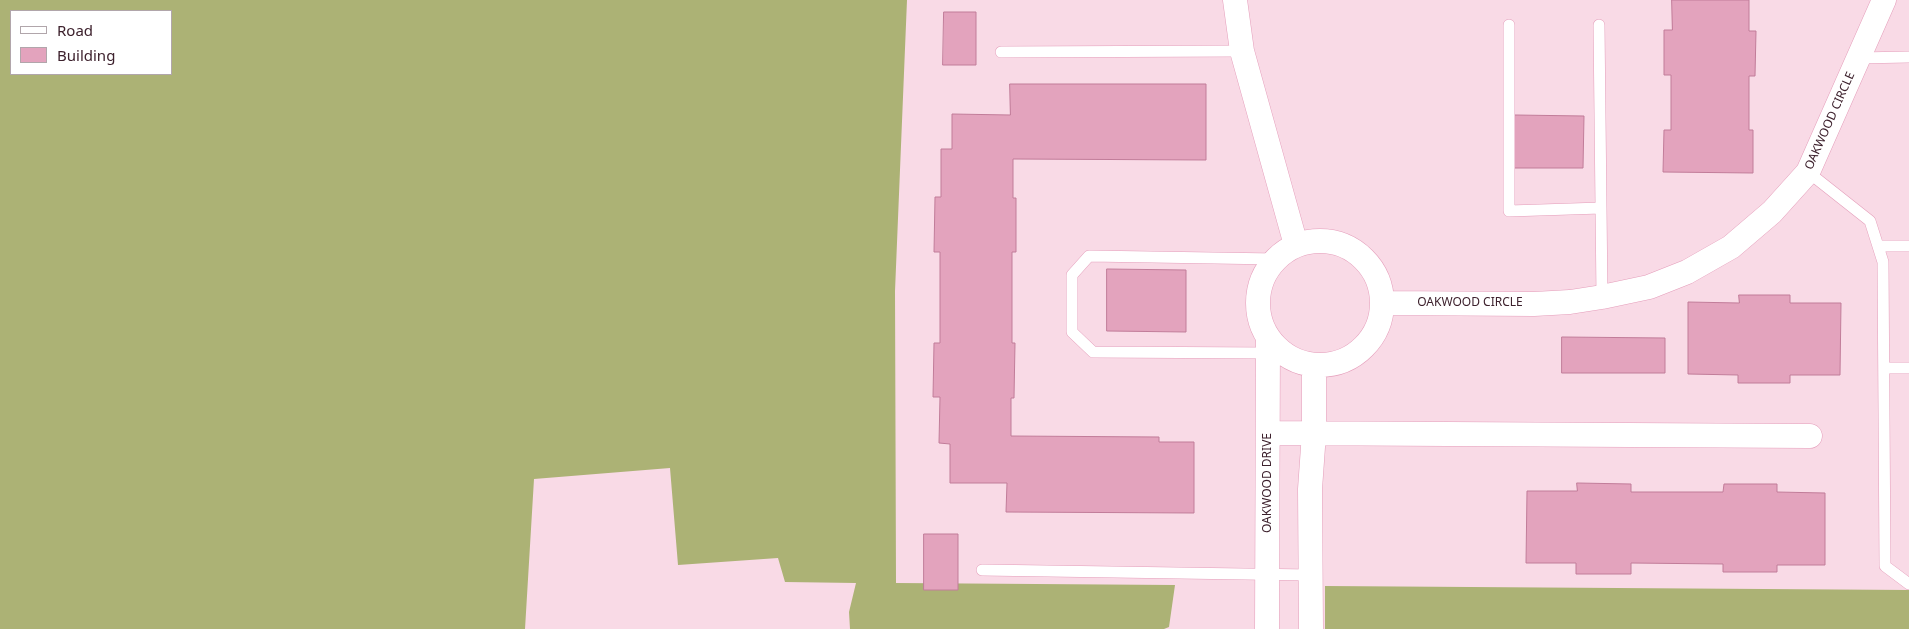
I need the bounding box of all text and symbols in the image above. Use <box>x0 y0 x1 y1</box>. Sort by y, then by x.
legend <box>10 10 172 75</box>
text: Road <box>57 20 93 40</box>
text: Building <box>57 45 115 65</box>
street label: OAKWOOD CIRCLE <box>1802 70 1858 172</box>
street label: OAKWOOD CIRCLE <box>1417 296 1523 310</box>
street label: OAKWOOD DRIVE <box>1261 433 1275 533</box>

